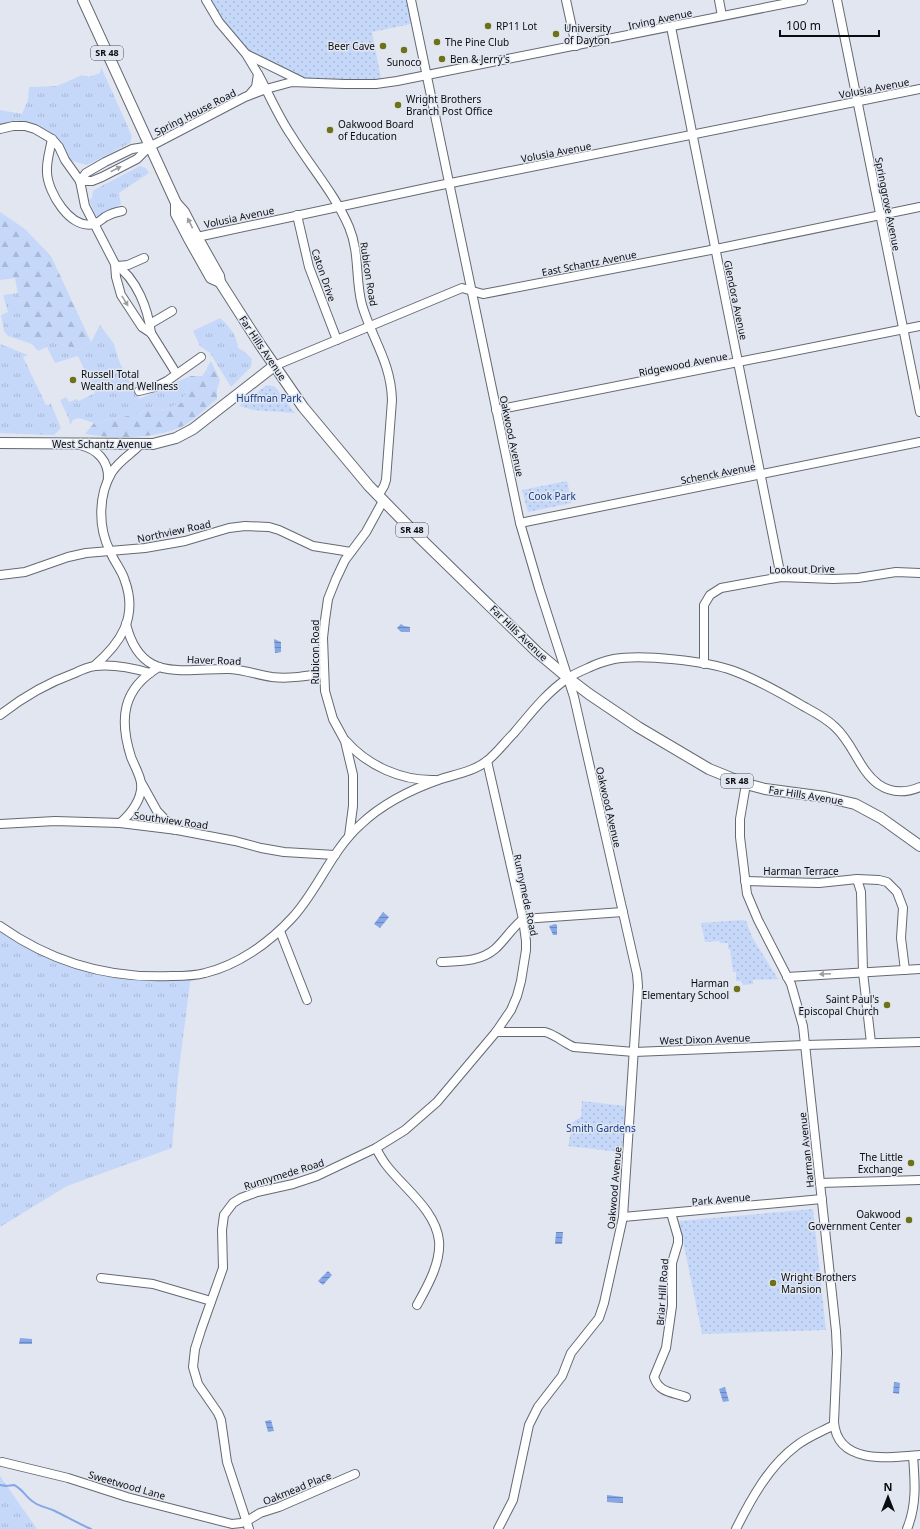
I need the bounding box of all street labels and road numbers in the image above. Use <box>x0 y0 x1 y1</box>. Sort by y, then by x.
street label: Irving Avenue <box>627 5 694 33</box>
road number: SR 48 <box>91 46 123 60</box>
street label: Volusia Avenue <box>838 74 911 102</box>
street label: Spring House Road <box>152 85 238 139</box>
street label: Volusia Avenue <box>520 138 593 166</box>
street label: Springgrove Avenue <box>872 156 904 252</box>
street label: Volusia Avenue <box>203 203 276 231</box>
street label: Rubicon Road <box>357 241 381 307</box>
street label: Caton Drive <box>308 247 340 304</box>
street label: East Schantz Avenue <box>540 247 638 279</box>
street label: Glendora Avenue <box>721 259 751 341</box>
street label: Far Hills Avenue <box>236 313 290 383</box>
street label: Ridgewood Avenue <box>637 348 729 379</box>
street label: Oakwood Avenue <box>497 394 528 478</box>
street label: West Schantz Avenue <box>52 437 152 451</box>
street label: Schenck Avenue <box>679 459 757 487</box>
street label: Northview Road <box>136 516 212 546</box>
road number: SR 48 <box>396 523 428 537</box>
street label: Lookout Drive <box>769 561 835 577</box>
street label: Far Hills Avenue <box>487 602 551 664</box>
street label: Rubicon Road <box>308 620 322 684</box>
street label: Haver Road <box>187 652 241 668</box>
street label: Oakwood Avenue <box>593 765 625 849</box>
road number: SR 48 <box>721 774 753 788</box>
street label: Far Hills Avenue <box>768 782 845 808</box>
street label: Southview Road <box>133 808 209 832</box>
street label: Runnymede Road <box>510 853 542 937</box>
street label: Harman Terrace <box>763 864 839 878</box>
street label: West Dixon Avenue <box>659 1030 751 1048</box>
street label: Harman Avenue <box>795 1111 817 1189</box>
street label: Oakwood Avenue <box>603 1146 625 1230</box>
street label: Runnymede Road <box>242 1155 326 1193</box>
street label: Park Avenue <box>691 1189 751 1209</box>
street label: Briar Hill Road <box>653 1258 671 1326</box>
street label: Sweetwood Lane <box>87 1467 168 1503</box>
street label: Oakmead Place <box>261 1468 334 1508</box>

